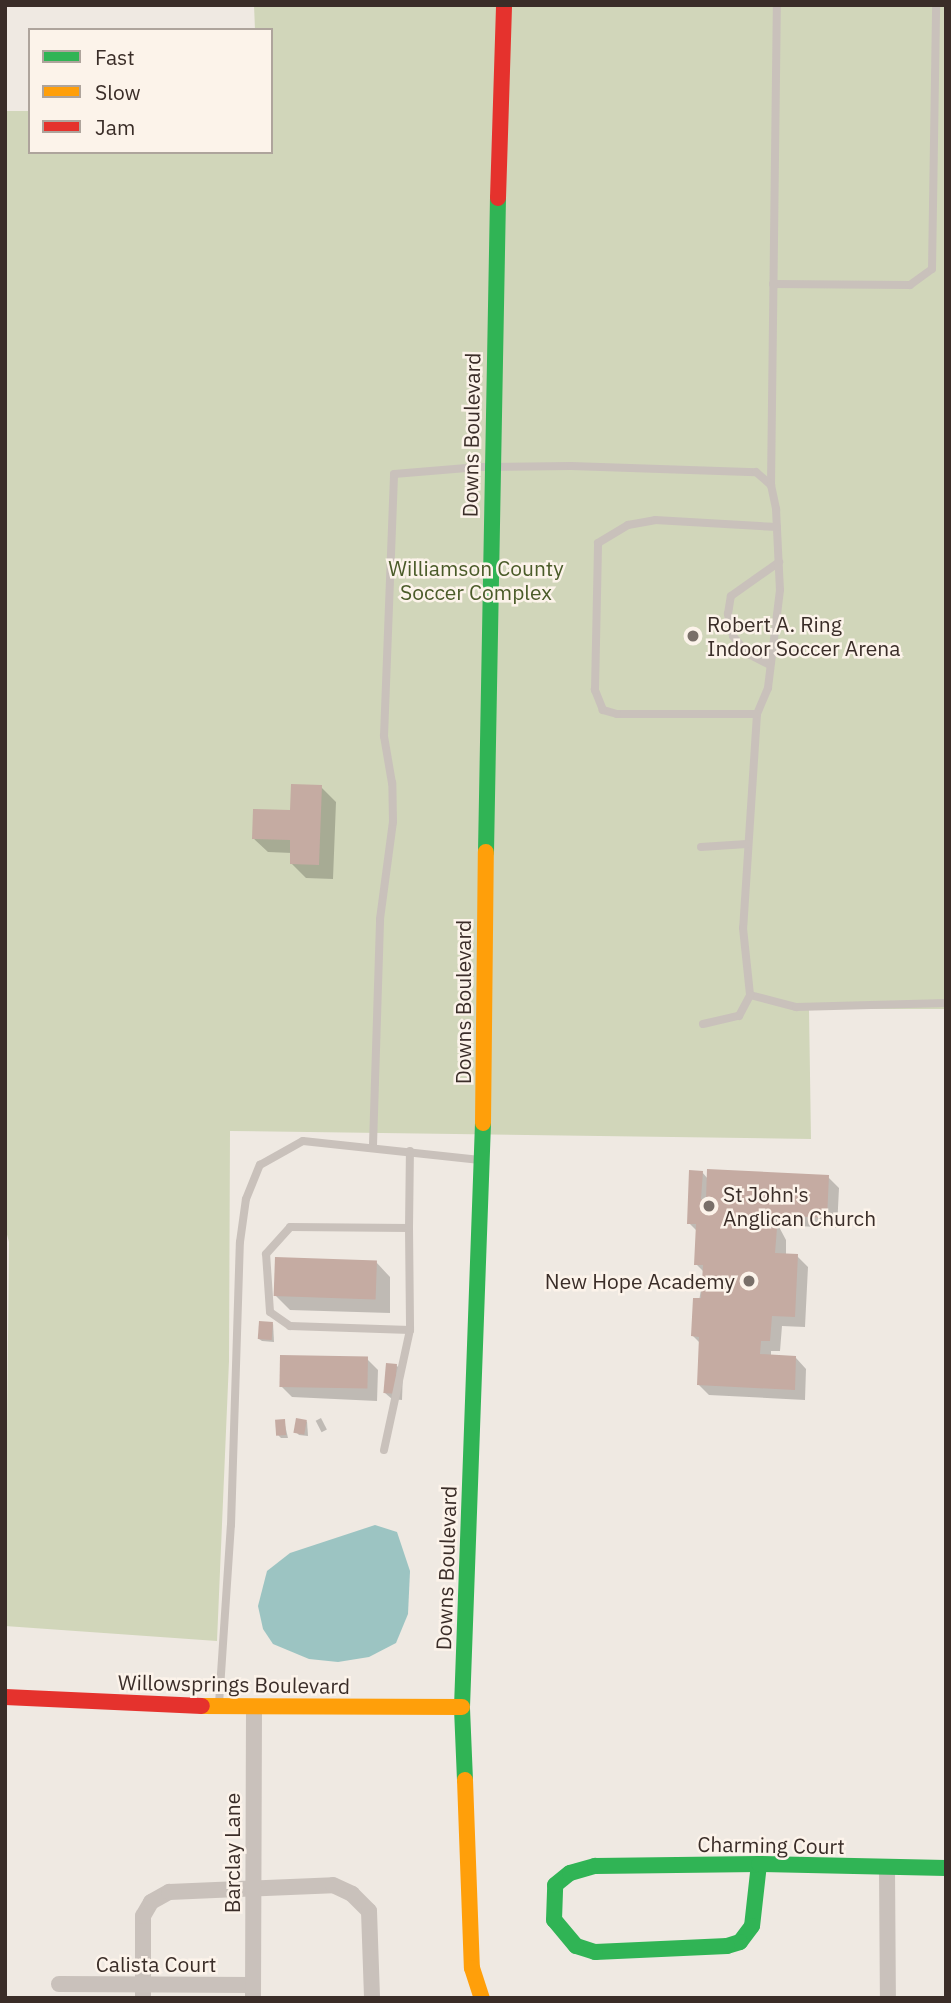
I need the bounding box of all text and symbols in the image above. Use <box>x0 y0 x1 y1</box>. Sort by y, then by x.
legend <box>28 28 273 154</box>
text: Fast <box>95 43 135 71</box>
text: Slow <box>95 78 141 106</box>
text: Jam <box>95 113 135 141</box>
street label: Downs Boulevard <box>457 353 485 517</box>
park label: Williamson County Soccer Complex <box>388 555 564 605</box>
place label: Robert A. Ring Indoor Soccer Arena <box>707 611 900 661</box>
marker: Robert A. Ring Indoor Soccer Arena <box>685 628 701 644</box>
street label: Downs Boulevard <box>450 920 476 1084</box>
place label: St John's Anglican Church <box>723 1181 876 1231</box>
marker: St John's Anglican Church <box>701 1198 717 1214</box>
place label: New Hope Academy <box>545 1268 735 1294</box>
marker: New Hope Academy <box>741 1273 757 1289</box>
street label: Downs Boulevard <box>431 1485 461 1651</box>
street label: Willowsprings Boulevard <box>118 1669 350 1699</box>
street label: Barclay Lane <box>219 1793 245 1913</box>
street label: Charming Court <box>697 1831 845 1859</box>
street label: Calista Court <box>96 1951 216 1977</box>

